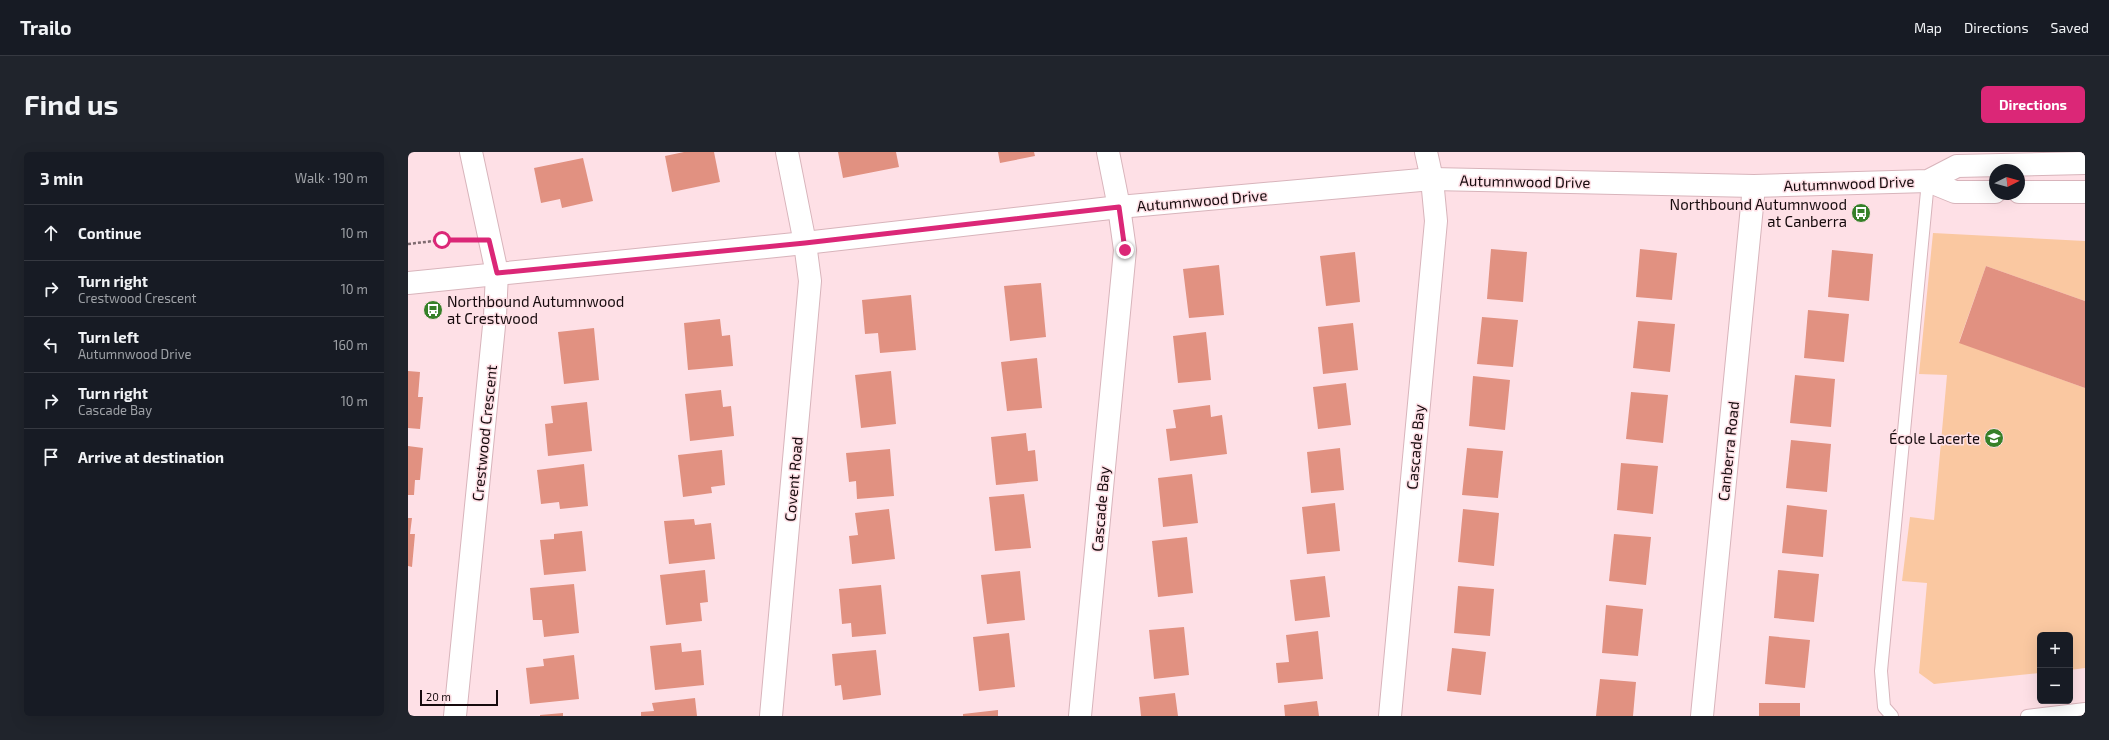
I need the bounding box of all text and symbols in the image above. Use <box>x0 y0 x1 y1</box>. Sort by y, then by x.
text: Trailo <box>20 16 72 39</box>
text: Map <box>1914 19 1942 36</box>
text: Directions <box>1964 19 2029 36</box>
text: Saved <box>2051 19 2089 36</box>
button: Directions <box>1981 86 2085 123</box>
text: Find us <box>24 87 118 121</box>
north arrow <box>1989 164 2025 200</box>
text: 3 min <box>40 168 83 188</box>
text: Walk · 190 m <box>295 170 368 186</box>
street label: Autumnwood Drive <box>1459 171 1591 191</box>
street label: Autumnwood Drive <box>1783 172 1915 194</box>
street label: Autumnwood Drive <box>1136 185 1268 215</box>
place label: Northbound Autumnwood at Canberra <box>1670 195 1847 230</box>
bus stop icon: Northbound Autumnwood at Canberra <box>1850 202 1872 224</box>
icon: ahead <box>40 222 62 244</box>
text: Continue <box>78 224 141 242</box>
text: 10 m <box>341 225 368 241</box>
route start <box>433 231 451 249</box>
route end <box>1116 241 1134 259</box>
text: Turn right <box>78 272 148 290</box>
icon: right <box>40 278 62 300</box>
text: 10 m <box>341 281 368 297</box>
text: Crestwood Crescent <box>78 290 197 306</box>
place label: Northbound Autumnwood at Crestwood <box>447 292 624 327</box>
bus stop icon: Northbound Autumnwood at Crestwood <box>422 299 444 321</box>
text: Turn left <box>78 328 139 346</box>
icon: left <box>40 334 62 356</box>
text: 160 m <box>333 337 368 353</box>
text: Autumnwood Drive <box>78 346 191 362</box>
street label: Crestwood Crescent <box>468 364 500 502</box>
text: Turn right <box>78 384 148 402</box>
icon: right <box>40 390 62 412</box>
text: 10 m <box>341 393 368 409</box>
street label: Canberra Road <box>1714 400 1742 502</box>
text: Cascade Bay <box>78 402 152 418</box>
street label: Cascade Bay <box>1402 404 1428 490</box>
school or university icon: École Lacerte <box>1983 427 2005 449</box>
place label: École Lacerte <box>1889 429 1980 447</box>
street label: Covent Road <box>780 436 806 522</box>
icon: arrive <box>40 446 62 468</box>
text: Arrive at destination <box>78 448 224 466</box>
street label: Cascade Bay <box>1087 466 1113 552</box>
map controls <box>2037 632 2073 704</box>
button: + <box>2037 632 2073 668</box>
button: − <box>2037 668 2073 704</box>
scale bar <box>420 688 498 707</box>
text: 20 m <box>426 690 451 703</box>

